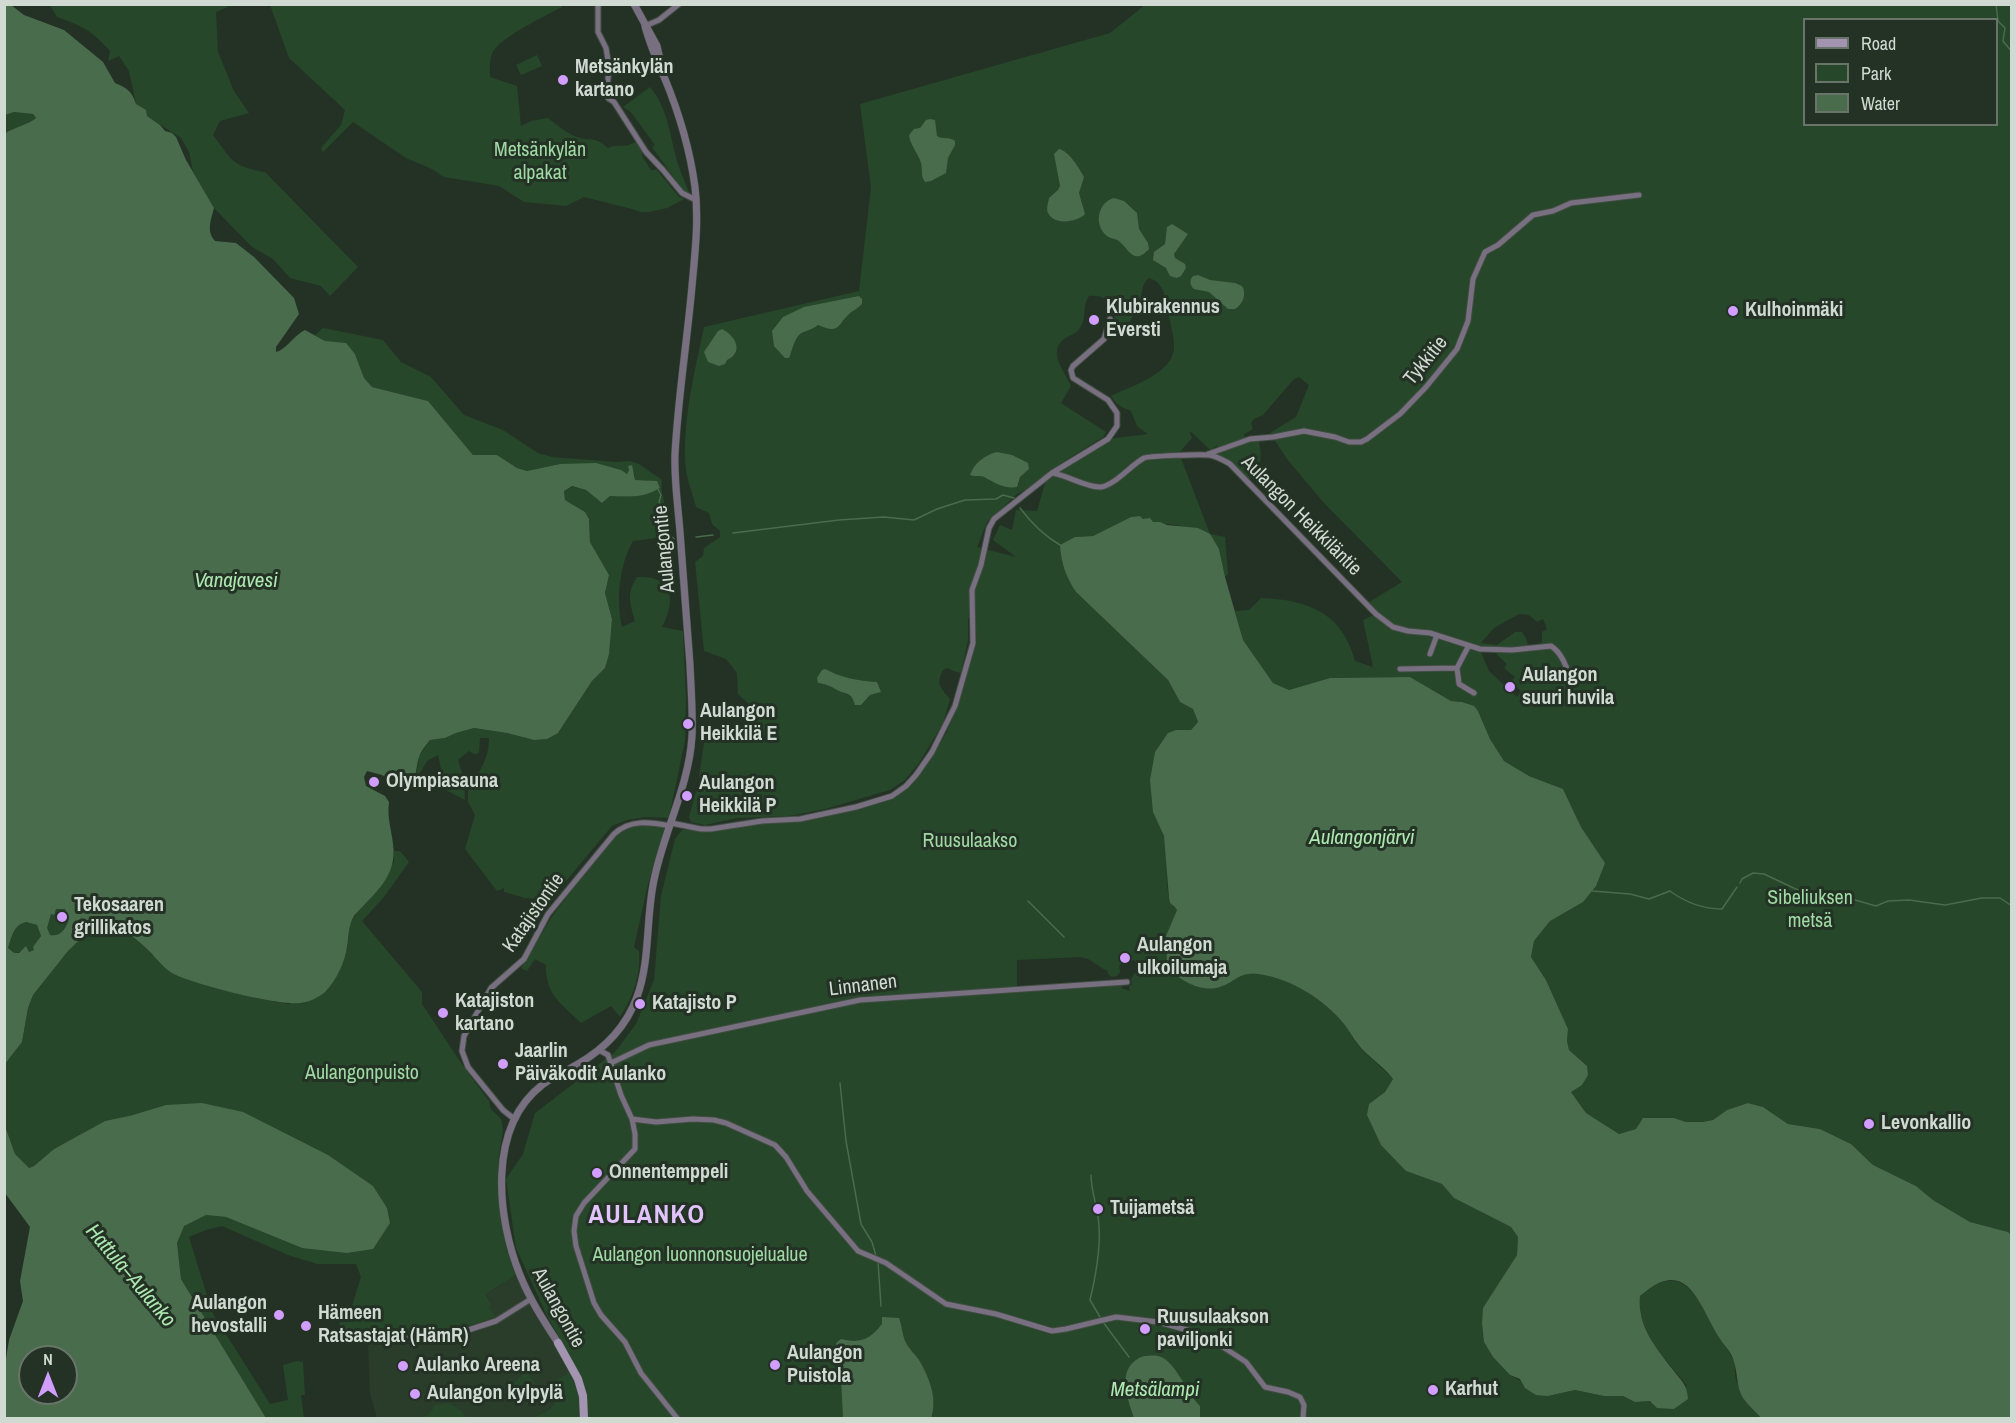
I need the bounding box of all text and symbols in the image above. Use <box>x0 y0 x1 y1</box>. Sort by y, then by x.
legend <box>1803 18 1998 126</box>
text: Road <box>1861 31 1896 56</box>
place label: Metsänkylän kartano <box>575 56 673 103</box>
text: Park <box>1861 61 1891 86</box>
marker: Metsänkylän kartano <box>556 73 570 87</box>
text: Water <box>1861 91 1900 116</box>
park label: Metsänkylän alpakat <box>494 139 586 186</box>
place label: Klubirakennus Eversti <box>1106 296 1220 343</box>
place label: Kulhoinmäki <box>1745 299 1843 323</box>
marker: Kulhoinmäki <box>1726 304 1740 318</box>
marker: Klubirakennus Eversti <box>1087 313 1101 327</box>
street label: Tykkitie <box>1399 331 1453 391</box>
street label: Aulangon Heikkiläntie <box>1236 451 1366 581</box>
street label: Aulangontie <box>649 504 681 594</box>
water label: Vanajavesi <box>194 568 278 594</box>
place label: Aulangon suuri huvila <box>1522 664 1614 711</box>
marker: Aulangon suuri huvila <box>1503 680 1517 694</box>
place label: Aulangon Heikkilä E <box>700 700 777 747</box>
marker: Aulangon Heikkilä E <box>681 717 695 731</box>
place label: Olympiasauna <box>386 770 498 794</box>
place label: Aulangon Heikkilä P <box>699 772 776 819</box>
marker: Olympiasauna <box>367 775 381 789</box>
marker: Aulangon Heikkilä P <box>680 789 694 803</box>
water label: Aulangonjärvi <box>1309 825 1415 851</box>
park label: Ruusulaakso <box>923 830 1017 854</box>
street label: Katajistontie <box>498 869 570 957</box>
park label: Sibeliuksen metsä <box>1767 887 1853 934</box>
place label: Tekosaaren grillikatos <box>74 894 164 941</box>
marker: Tekosaaren grillikatos <box>55 910 69 924</box>
place label: Aulangon ulkoilumaja <box>1137 934 1227 981</box>
marker: Aulangon ulkoilumaja <box>1118 951 1132 965</box>
street label: Linnanen <box>828 970 898 1002</box>
place label: Katajiston kartano <box>455 990 534 1037</box>
place label: Katajisto P <box>652 992 737 1016</box>
marker: Katajisto P <box>633 997 647 1011</box>
marker: Katajiston kartano <box>436 1006 450 1020</box>
place label: Jaarlin Päiväkodit Aulanko <box>515 1040 666 1087</box>
marker: Jaarlin Päiväkodit Aulanko <box>496 1057 510 1071</box>
park label: Aulangonpuisto <box>305 1062 419 1086</box>
place label: Levonkallio <box>1881 1112 1971 1136</box>
marker: Levonkallio <box>1862 1117 1876 1131</box>
place label: Onnentemppeli <box>609 1161 728 1185</box>
marker: Onnentemppeli <box>590 1166 604 1180</box>
place label: Tuijametsä <box>1110 1197 1194 1221</box>
district label: AULANKO <box>588 1200 706 1232</box>
marker: Tuijametsä <box>1091 1202 1105 1216</box>
water label: Hattula–Aulanko <box>80 1220 180 1332</box>
park label: Aulangon luonnonsuojelualue <box>592 1244 808 1268</box>
street label: Aulangontie <box>526 1264 590 1352</box>
place label: Aulangon hevostalli <box>191 1292 267 1339</box>
place label: Hämeen Ratsastajat (HämR) <box>318 1302 468 1349</box>
place label: Ruusulaakson paviljonki <box>1157 1306 1269 1353</box>
marker: Aulangon hevostalli <box>272 1308 286 1322</box>
marker: Hämeen Ratsastajat (HämR) <box>299 1319 313 1333</box>
marker: Ruusulaakson paviljonki <box>1138 1322 1152 1336</box>
place label: Aulangon Puistola <box>787 1342 863 1389</box>
north arrow <box>18 1345 78 1405</box>
text: N <box>43 1348 53 1370</box>
place label: Aulanko Areena <box>415 1354 540 1378</box>
marker: Aulangon Puistola <box>768 1358 782 1372</box>
marker: Aulanko Areena <box>396 1359 410 1373</box>
water label: Metsälampi <box>1111 1377 1199 1403</box>
place label: Karhut <box>1445 1378 1498 1402</box>
place label: Aulangon kylpylä <box>427 1382 563 1406</box>
marker: Karhut <box>1426 1383 1440 1397</box>
marker: Aulangon kylpylä <box>408 1387 422 1401</box>

